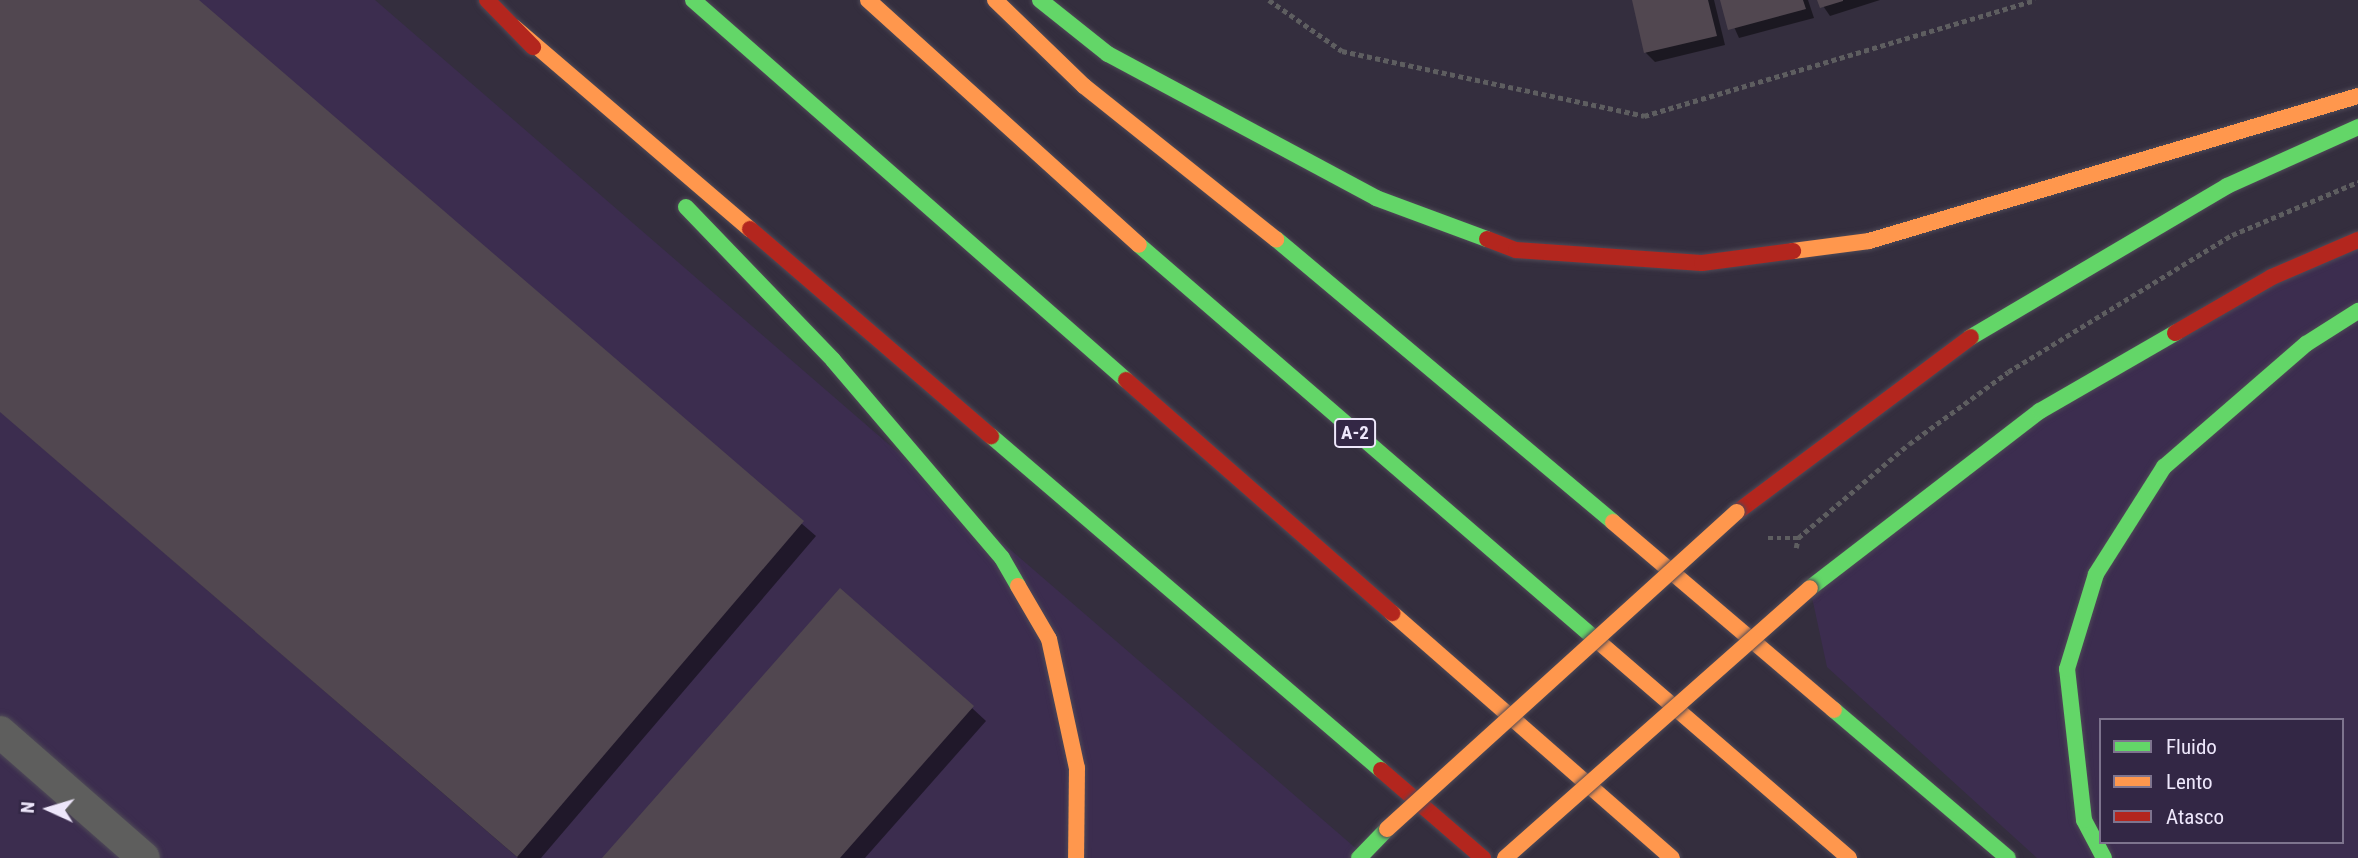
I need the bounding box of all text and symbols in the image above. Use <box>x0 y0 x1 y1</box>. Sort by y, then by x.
road number: A-2 <box>1334 418 1376 448</box>
legend <box>2099 718 2344 844</box>
text: Fluido <box>2166 735 2217 759</box>
text: Lento <box>2166 770 2213 794</box>
north arrow <box>14 774 84 844</box>
text: N <box>16 801 39 814</box>
text: Atasco <box>2166 805 2224 829</box>

